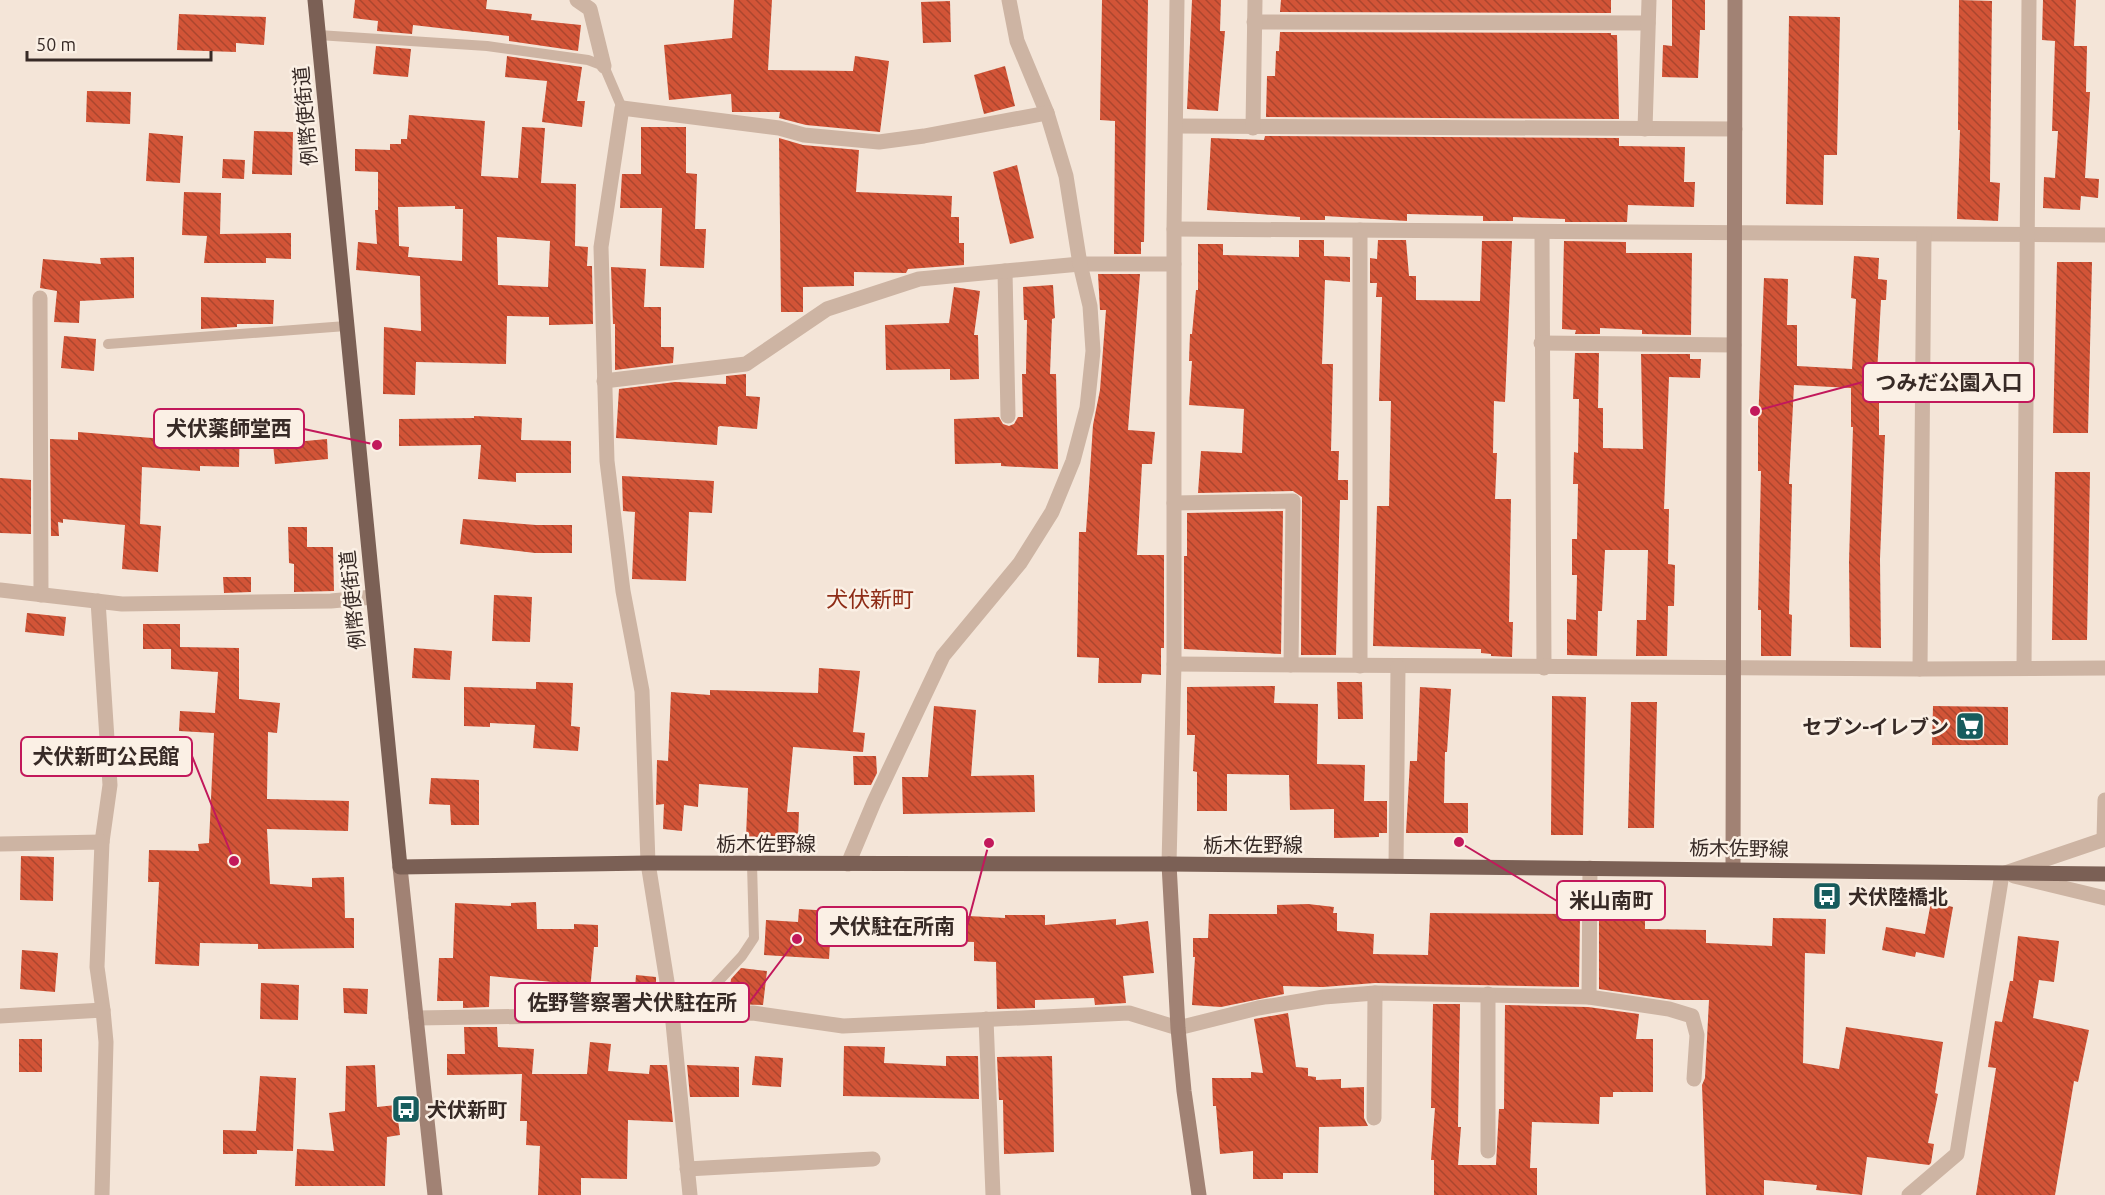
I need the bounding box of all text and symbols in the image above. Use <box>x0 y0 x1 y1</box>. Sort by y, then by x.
scale bar <box>27 24 212 62</box>
text: 50 m <box>36 34 76 54</box>
street label: 例幣使街道 <box>289 65 321 167</box>
callout: つみだ公園入口 <box>1863 363 2034 402</box>
text: つみだ公園入口 <box>1876 370 2023 394</box>
callout: 犬伏薬師堂西 <box>154 409 304 448</box>
text: 犬伏薬師堂西 <box>166 416 292 440</box>
street label: 例幣使街道 <box>335 549 369 651</box>
district label: 犬伏新町 <box>826 586 914 611</box>
supermarket icon: セブン-イレブン <box>1954 710 1986 742</box>
place label: セブン-イレブン <box>1802 715 1949 738</box>
callout: 犬伏新町公民館 <box>21 737 192 776</box>
text: 犬伏新町公民館 <box>33 744 180 768</box>
street label: 栃木佐野線 <box>716 832 816 855</box>
street label: 栃木佐野線 <box>1203 833 1303 856</box>
street label: 栃木佐野線 <box>1689 836 1789 860</box>
bus stop icon: 犬伏陸橋北 <box>1811 880 1843 912</box>
callout: 米山南町 <box>1557 881 1665 920</box>
place label: 犬伏陸橋北 <box>1848 885 1948 908</box>
text: 米山南町 <box>1569 888 1653 912</box>
callout: 犬伏駐在所南 <box>817 907 967 946</box>
text: 犬伏駐在所南 <box>829 914 955 938</box>
callout: 佐野警察署犬伏駐在所 <box>515 983 749 1022</box>
text: 佐野警察署犬伏駐在所 <box>527 990 737 1014</box>
bus stop icon: 犬伏新町 <box>390 1093 422 1125</box>
place label: 犬伏新町 <box>427 1098 507 1121</box>

